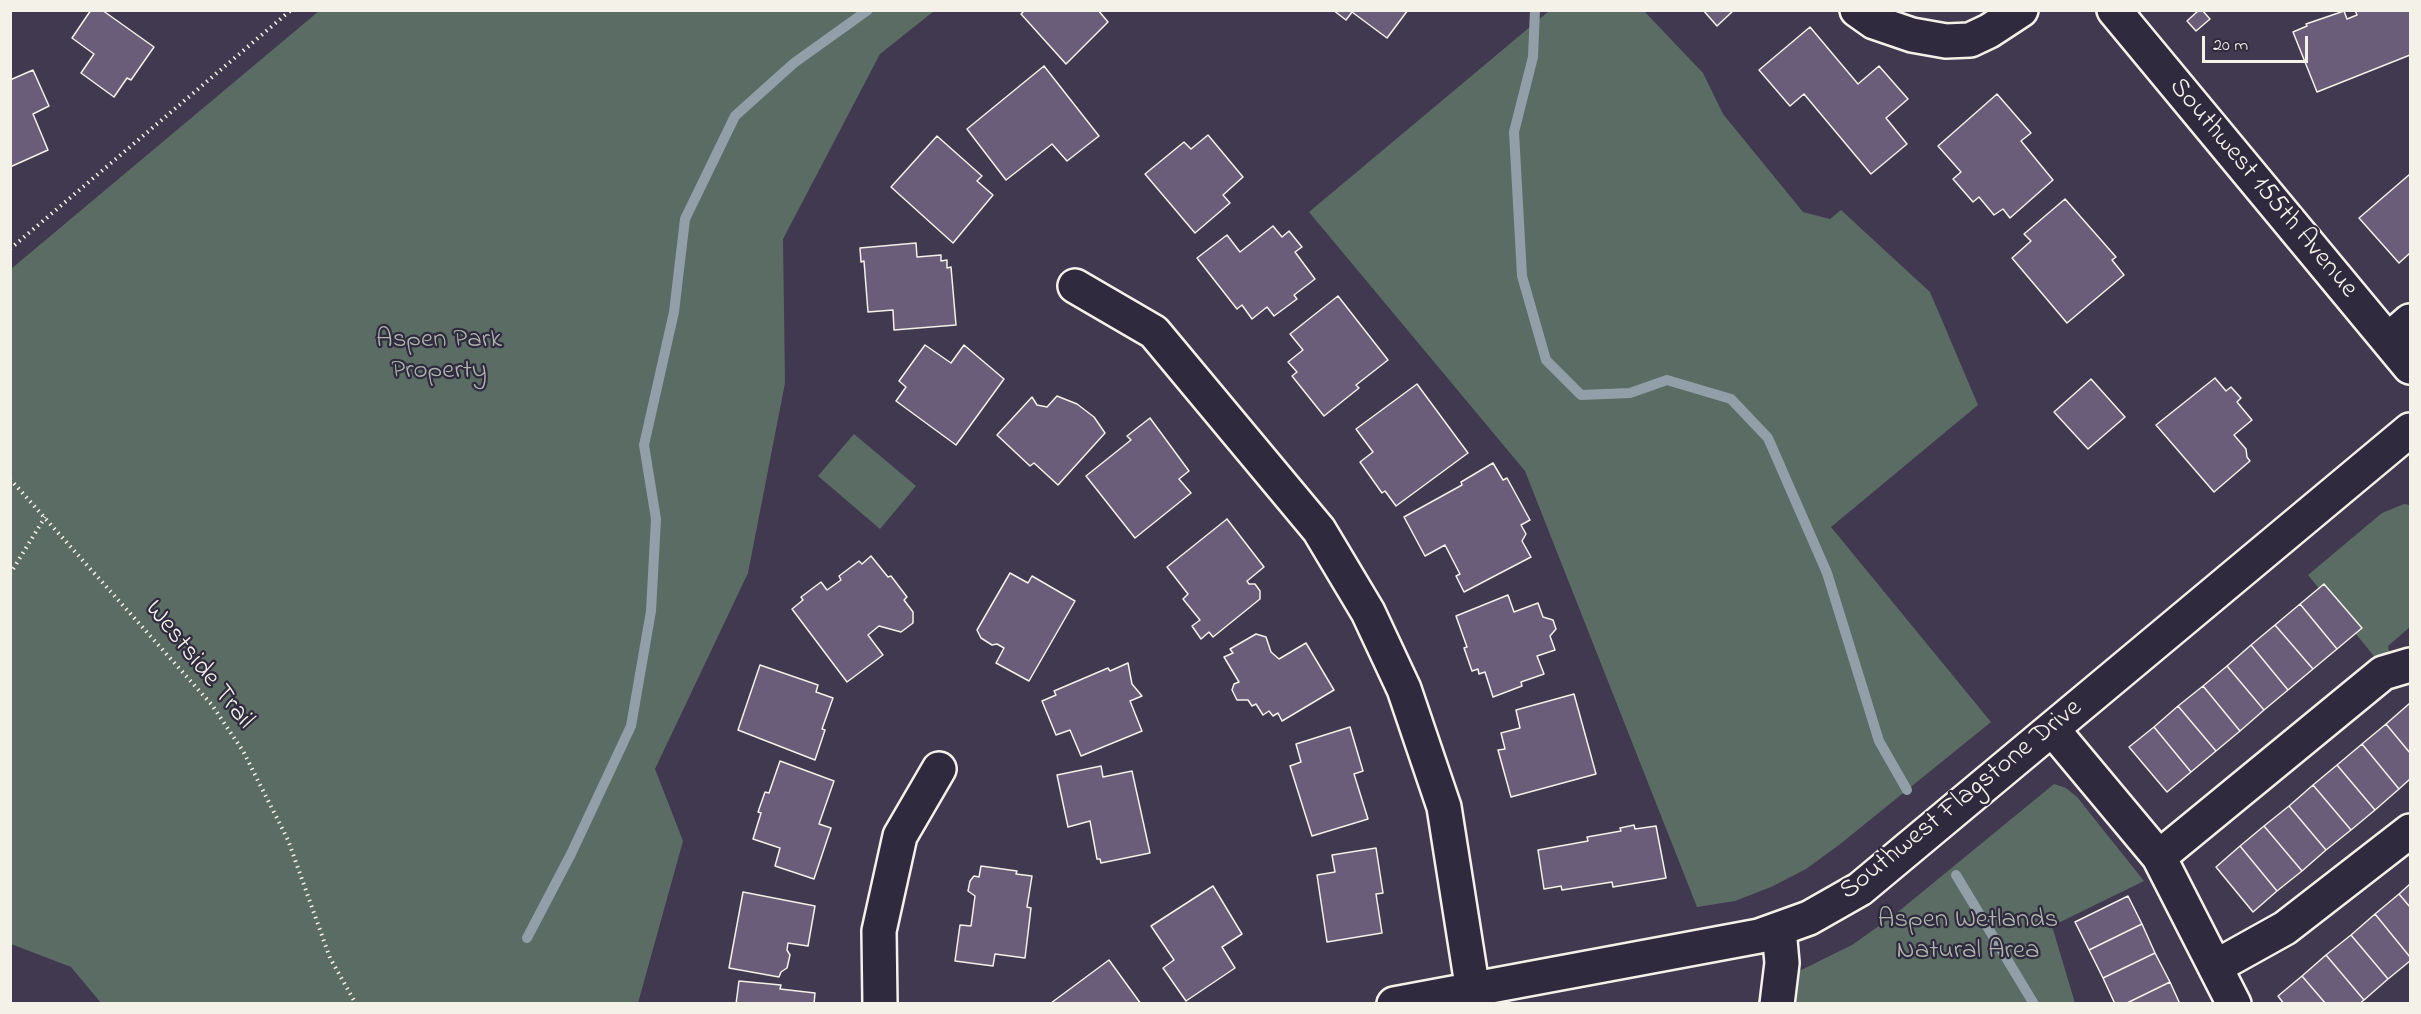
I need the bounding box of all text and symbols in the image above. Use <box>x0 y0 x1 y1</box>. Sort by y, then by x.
scale bar <box>2205 24 2312 62</box>
text: 20 m <box>2213 33 2248 59</box>
street label: Southwest 155th Avenue <box>2161 73 2363 305</box>
park label: Aspen Park Property <box>376 326 502 389</box>
street label: Westside Trail <box>136 595 260 737</box>
street label: Southwest Flagstone Drive <box>1834 693 2090 909</box>
park label: Aspen Wetlands Natural Area <box>1878 906 2058 969</box>

